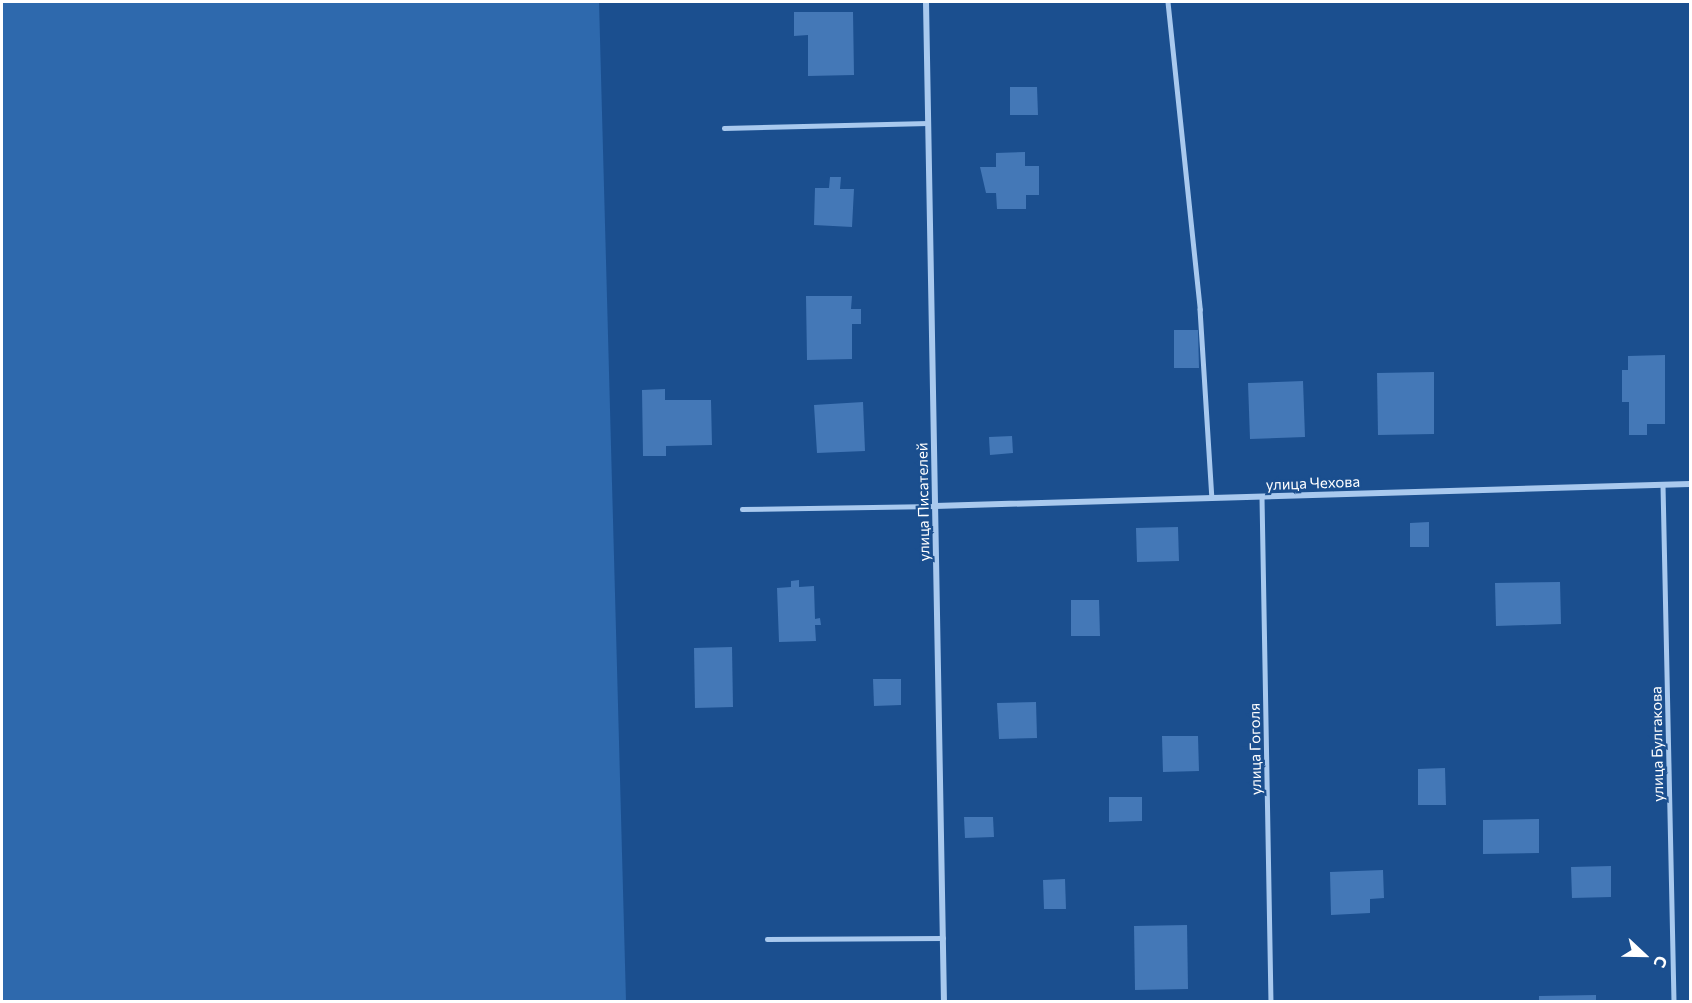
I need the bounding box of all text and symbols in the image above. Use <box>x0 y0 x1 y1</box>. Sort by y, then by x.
street label: улица Писателей <box>913 442 933 562</box>
street label: улица Чехова <box>1266 472 1360 494</box>
street label: улица Булгакова <box>1647 686 1667 802</box>
street label: улица Гоголя <box>1245 703 1265 795</box>
north arrow <box>1614 925 1674 985</box>
text: С <box>1650 953 1672 971</box>

